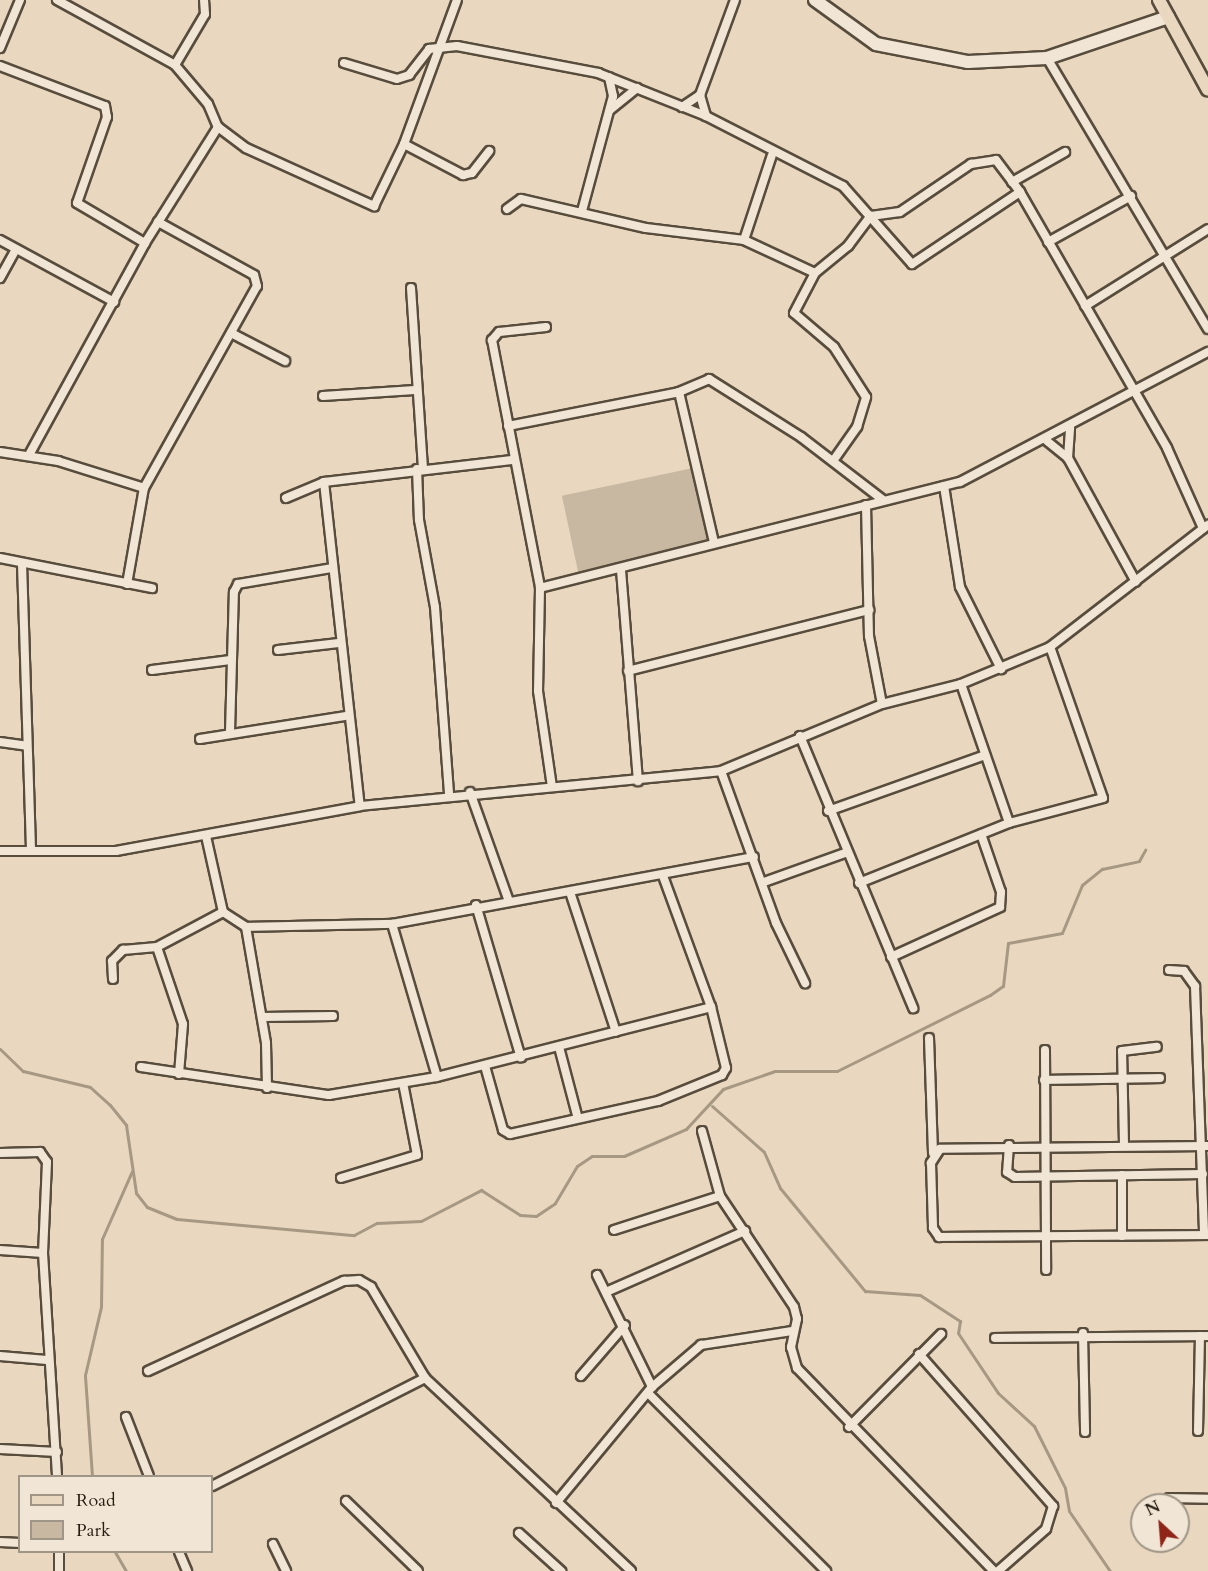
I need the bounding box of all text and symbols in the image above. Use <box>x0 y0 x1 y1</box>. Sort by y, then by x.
legend <box>18 1475 213 1553</box>
text: Road <box>76 1488 116 1513</box>
north arrow <box>1130 1493 1190 1553</box>
text: N <box>1142 1496 1164 1522</box>
text: Park <box>76 1518 111 1543</box>

